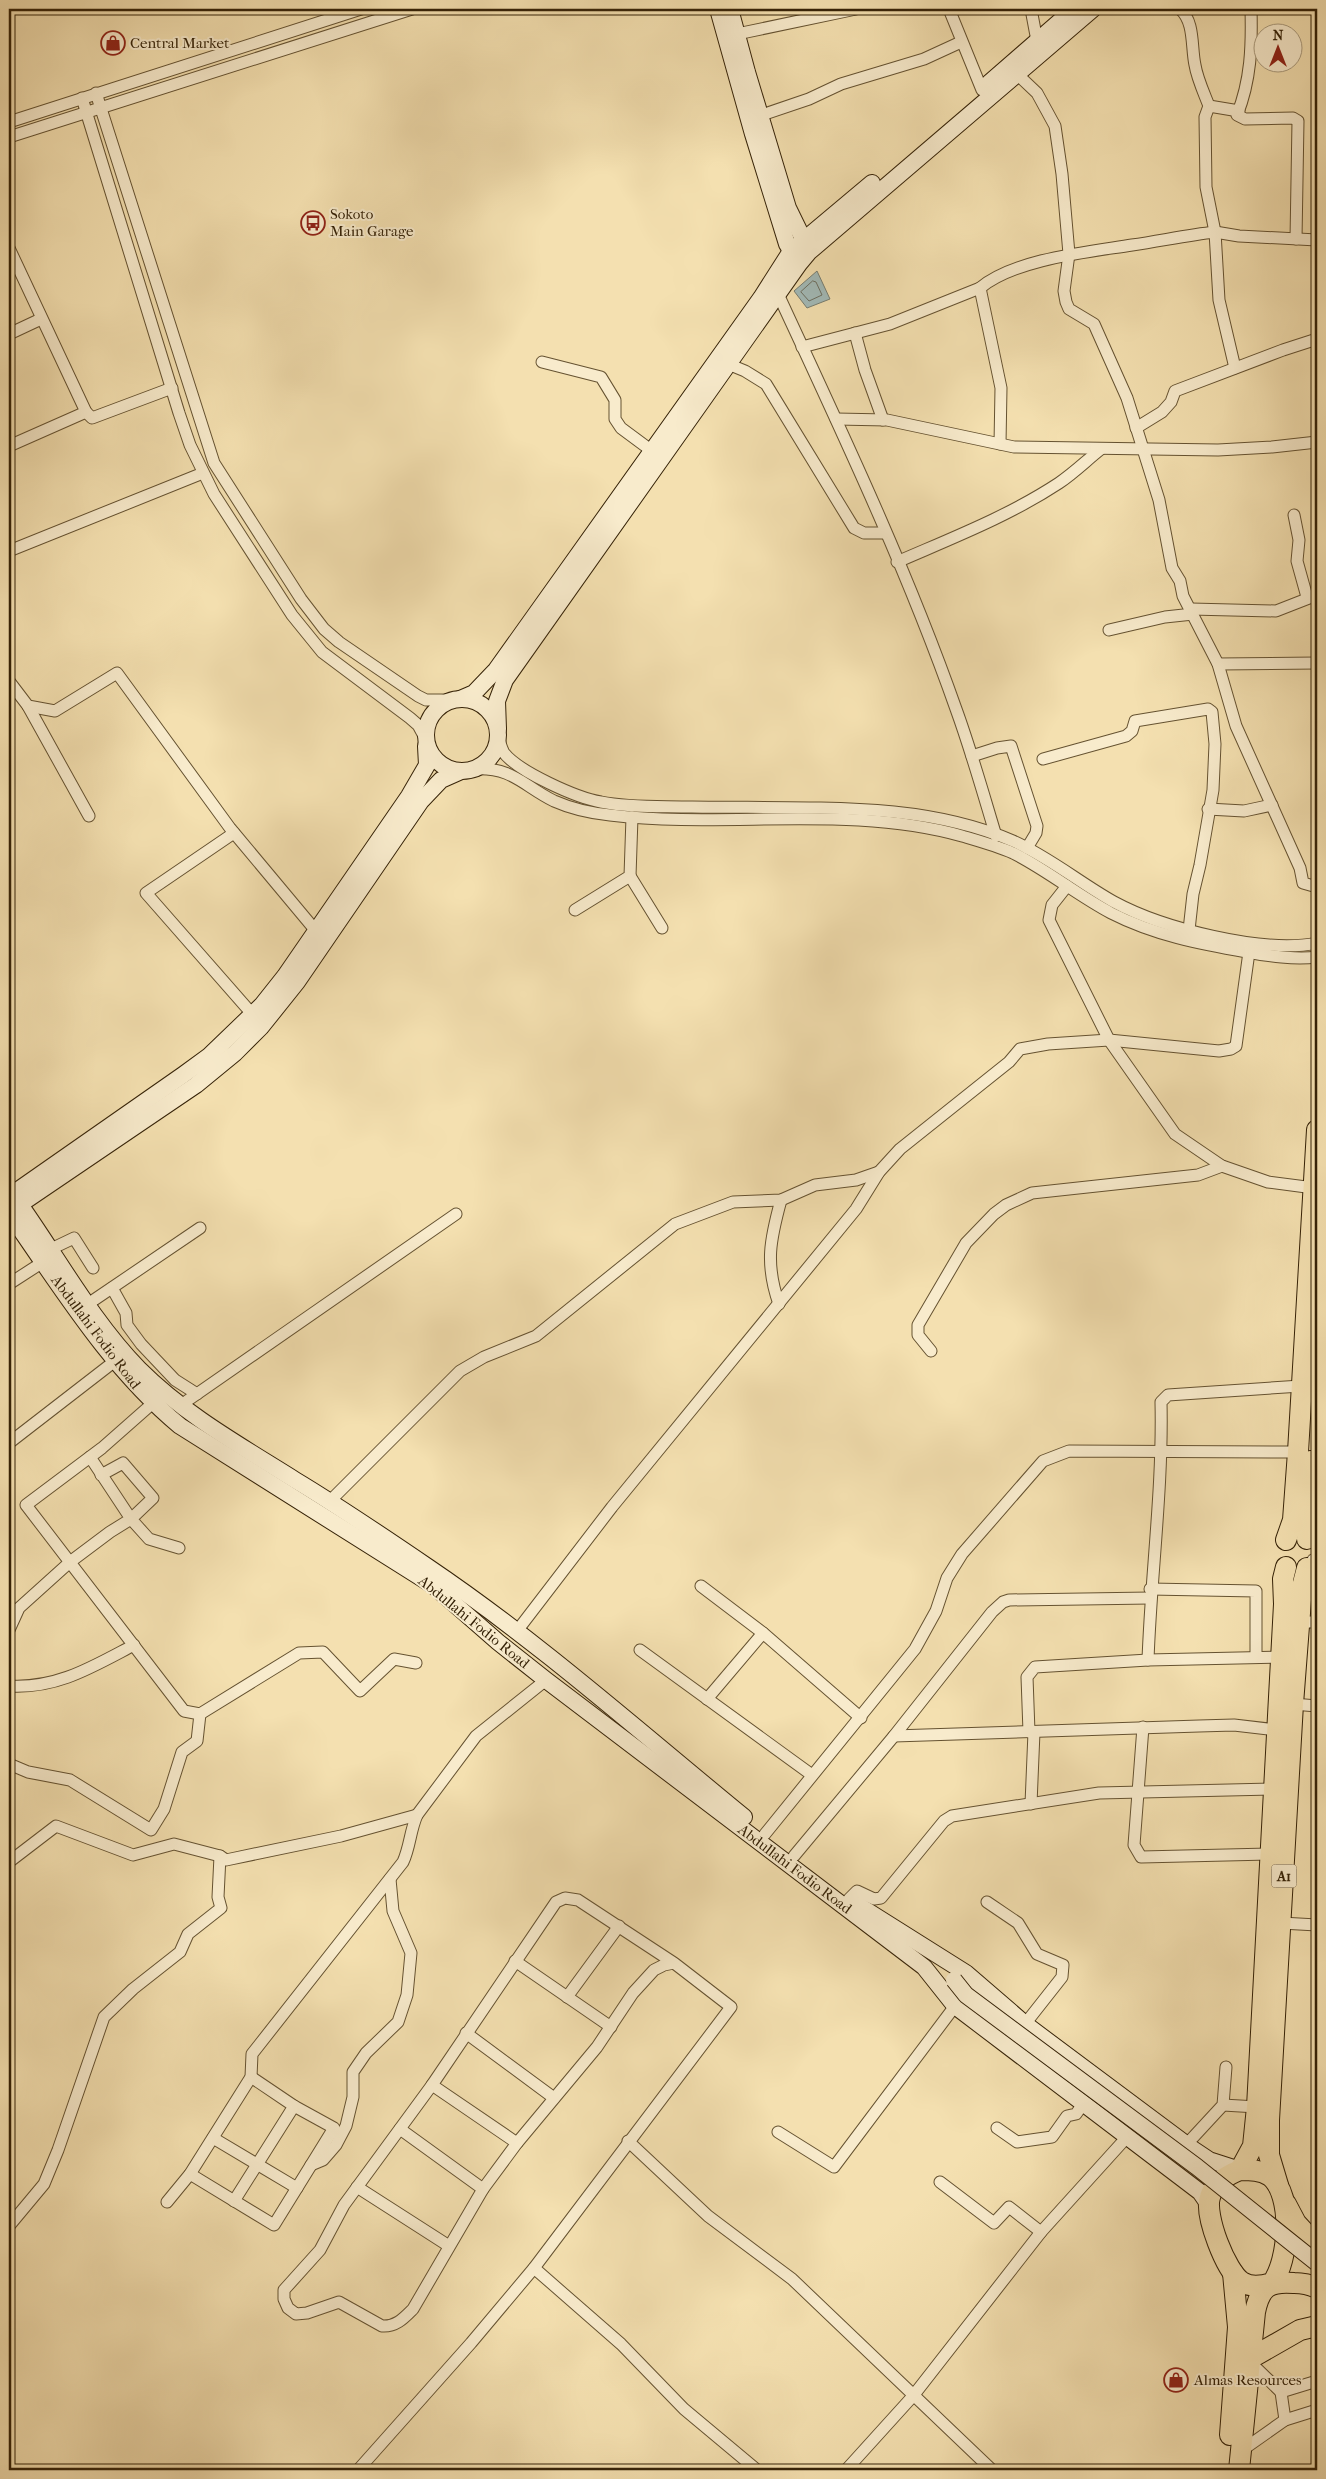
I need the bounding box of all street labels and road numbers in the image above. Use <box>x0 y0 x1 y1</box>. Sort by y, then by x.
street label: Abdullahi Fodio Road <box>47 1271 145 1393</box>
street label: Abdullahi Fodio Road <box>414 1571 534 1673</box>
street label: Abdullahi Fodio Road <box>734 1820 856 1918</box>
road number: A1 <box>1272 1864 1296 1888</box>

